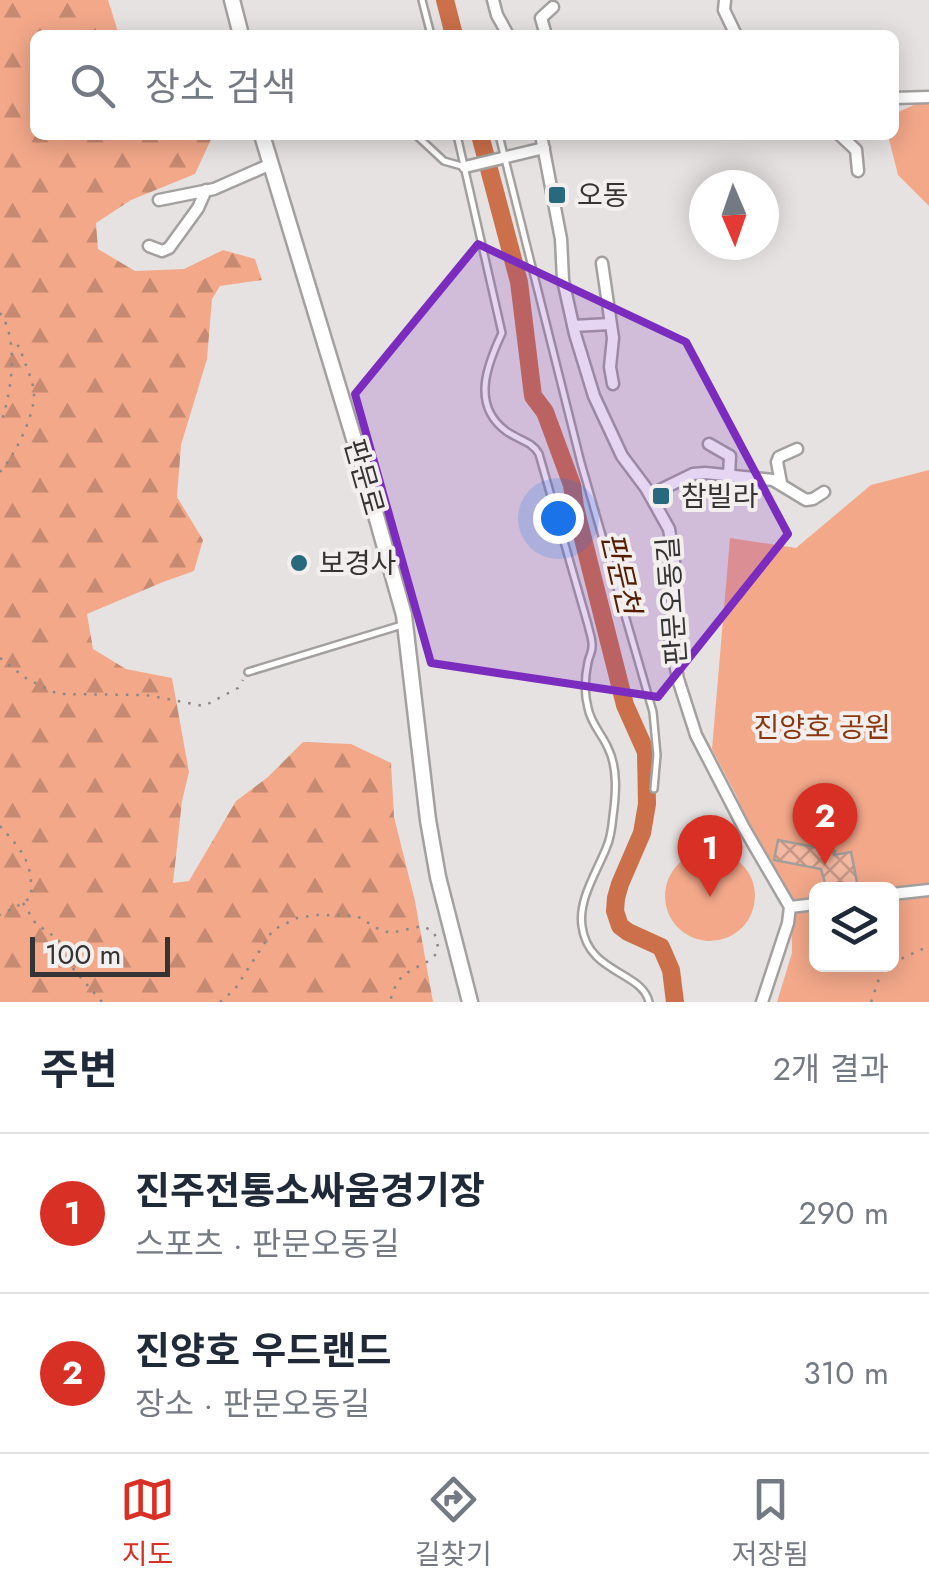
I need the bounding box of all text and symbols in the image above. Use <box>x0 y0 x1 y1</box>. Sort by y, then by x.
search box <box>30 30 899 140</box>
icon: search <box>65 58 120 113</box>
text: 장소 검색 <box>145 59 296 114</box>
north arrow <box>689 170 779 260</box>
place label: 오동 <box>577 175 629 216</box>
marker: 오동 <box>546 184 568 206</box>
street label: 판문로 <box>334 434 394 520</box>
place label: 참빌라 <box>681 476 759 517</box>
marker: 참빌라 <box>650 485 672 507</box>
your location <box>533 493 584 544</box>
water label: 판문천 <box>591 528 652 621</box>
street label: 판문오동길 <box>647 535 697 667</box>
place label: 보경사 <box>319 543 396 584</box>
marker: 보경사 <box>288 552 310 574</box>
park label: 진양호 공원 <box>753 707 891 748</box>
pin: 2 <box>792 782 858 865</box>
pin: 1 <box>678 814 742 897</box>
map controls <box>809 882 899 972</box>
button: layers <box>809 882 899 972</box>
scale bar <box>30 932 170 976</box>
text: 100 m <box>45 934 121 975</box>
text: 주변 <box>40 1039 117 1100</box>
text: 2개 결과 <box>773 1046 889 1092</box>
text: 진주전통소싸움경기장 <box>135 1163 485 1218</box>
text: 1 <box>64 1190 81 1236</box>
text: 290 m <box>799 1190 889 1236</box>
text: 스포츠 · 판문오동길 <box>135 1221 399 1267</box>
text: 진양호 우드랜드 <box>135 1323 391 1378</box>
text: 2 <box>62 1350 83 1396</box>
text: 310 m <box>803 1350 889 1396</box>
text: 장소 · 판문오동길 <box>135 1381 370 1427</box>
tab: 지도 <box>120 1472 175 1575</box>
tab: 길찾기 <box>415 1472 492 1575</box>
tab: 저장됨 <box>732 1472 809 1575</box>

